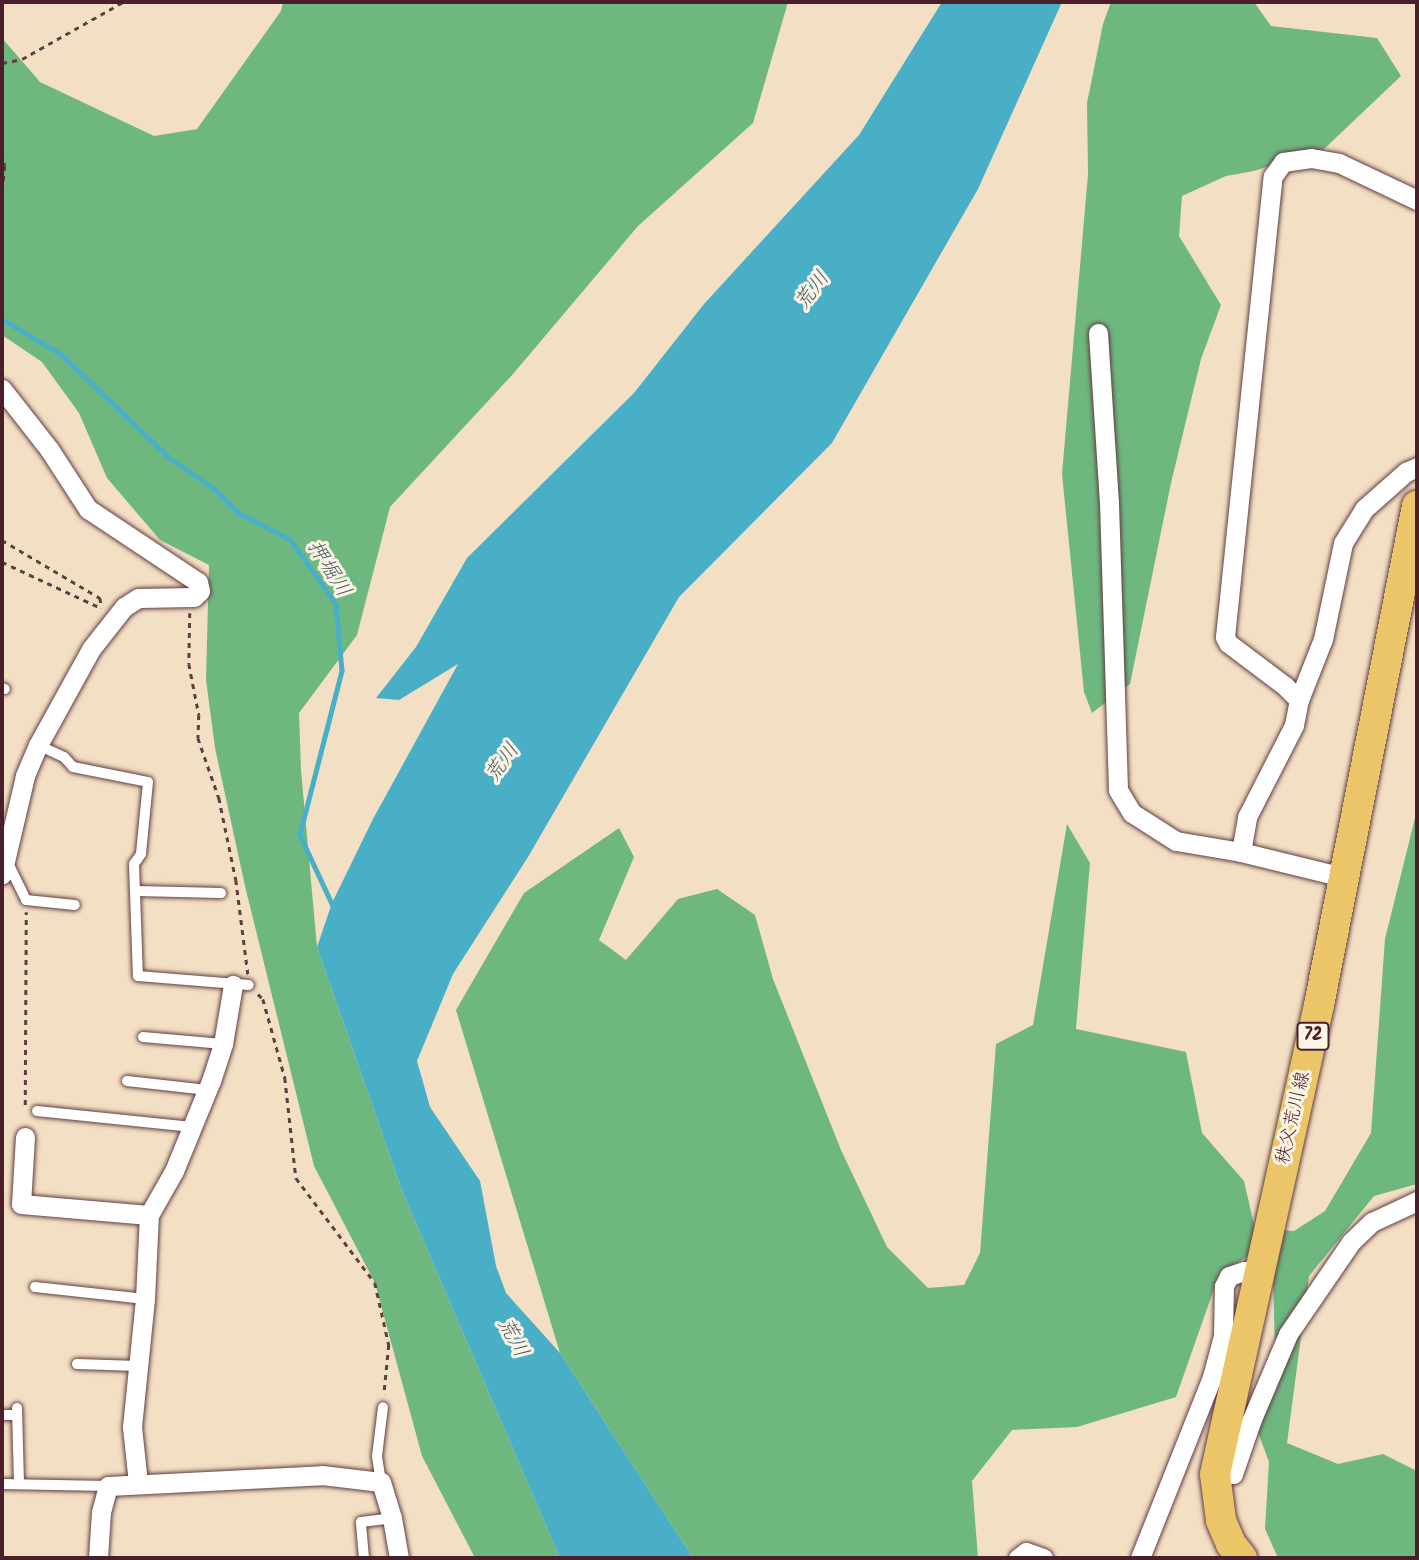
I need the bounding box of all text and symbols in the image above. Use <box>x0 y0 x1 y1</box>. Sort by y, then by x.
water label: 荒川 <box>790 267 836 315</box>
water label: 押堀川 <box>301 536 355 602</box>
water label: 荒川 <box>480 739 526 787</box>
road number: 72 <box>1296 1021 1330 1050</box>
street label: 秩父荒川線 <box>1272 1069 1316 1167</box>
water label: 荒川 <box>491 1314 533 1362</box>

